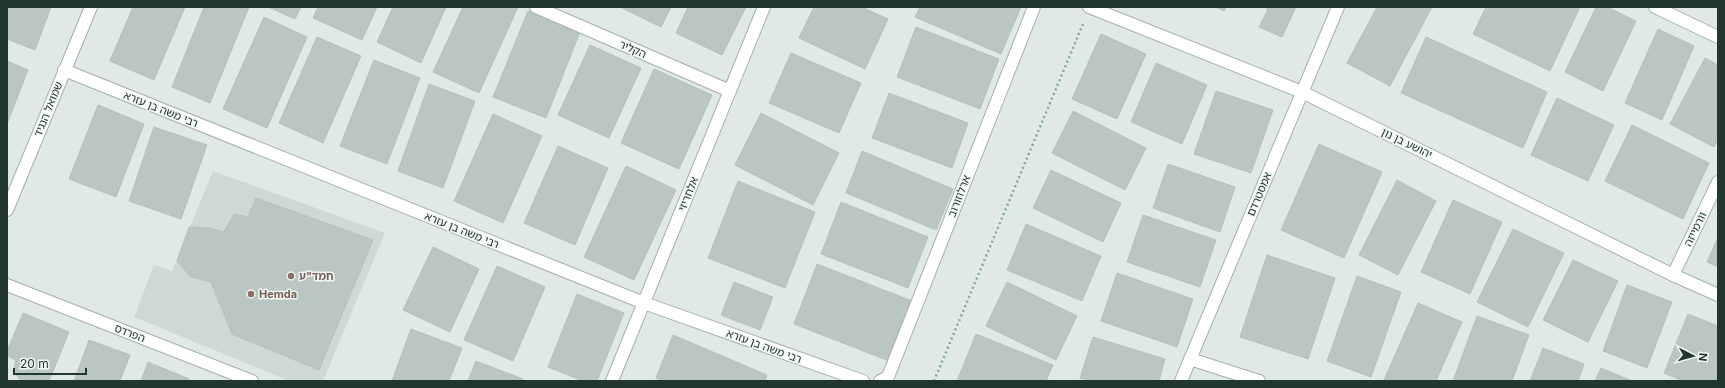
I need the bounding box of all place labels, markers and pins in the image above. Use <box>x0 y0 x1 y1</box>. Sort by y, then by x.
place label: חמד"ע <box>299 269 334 283</box>
marker: חמד"ע <box>286 271 296 281</box>
place label: Hemda <box>259 287 297 301</box>
marker: Hemda <box>246 289 256 299</box>

